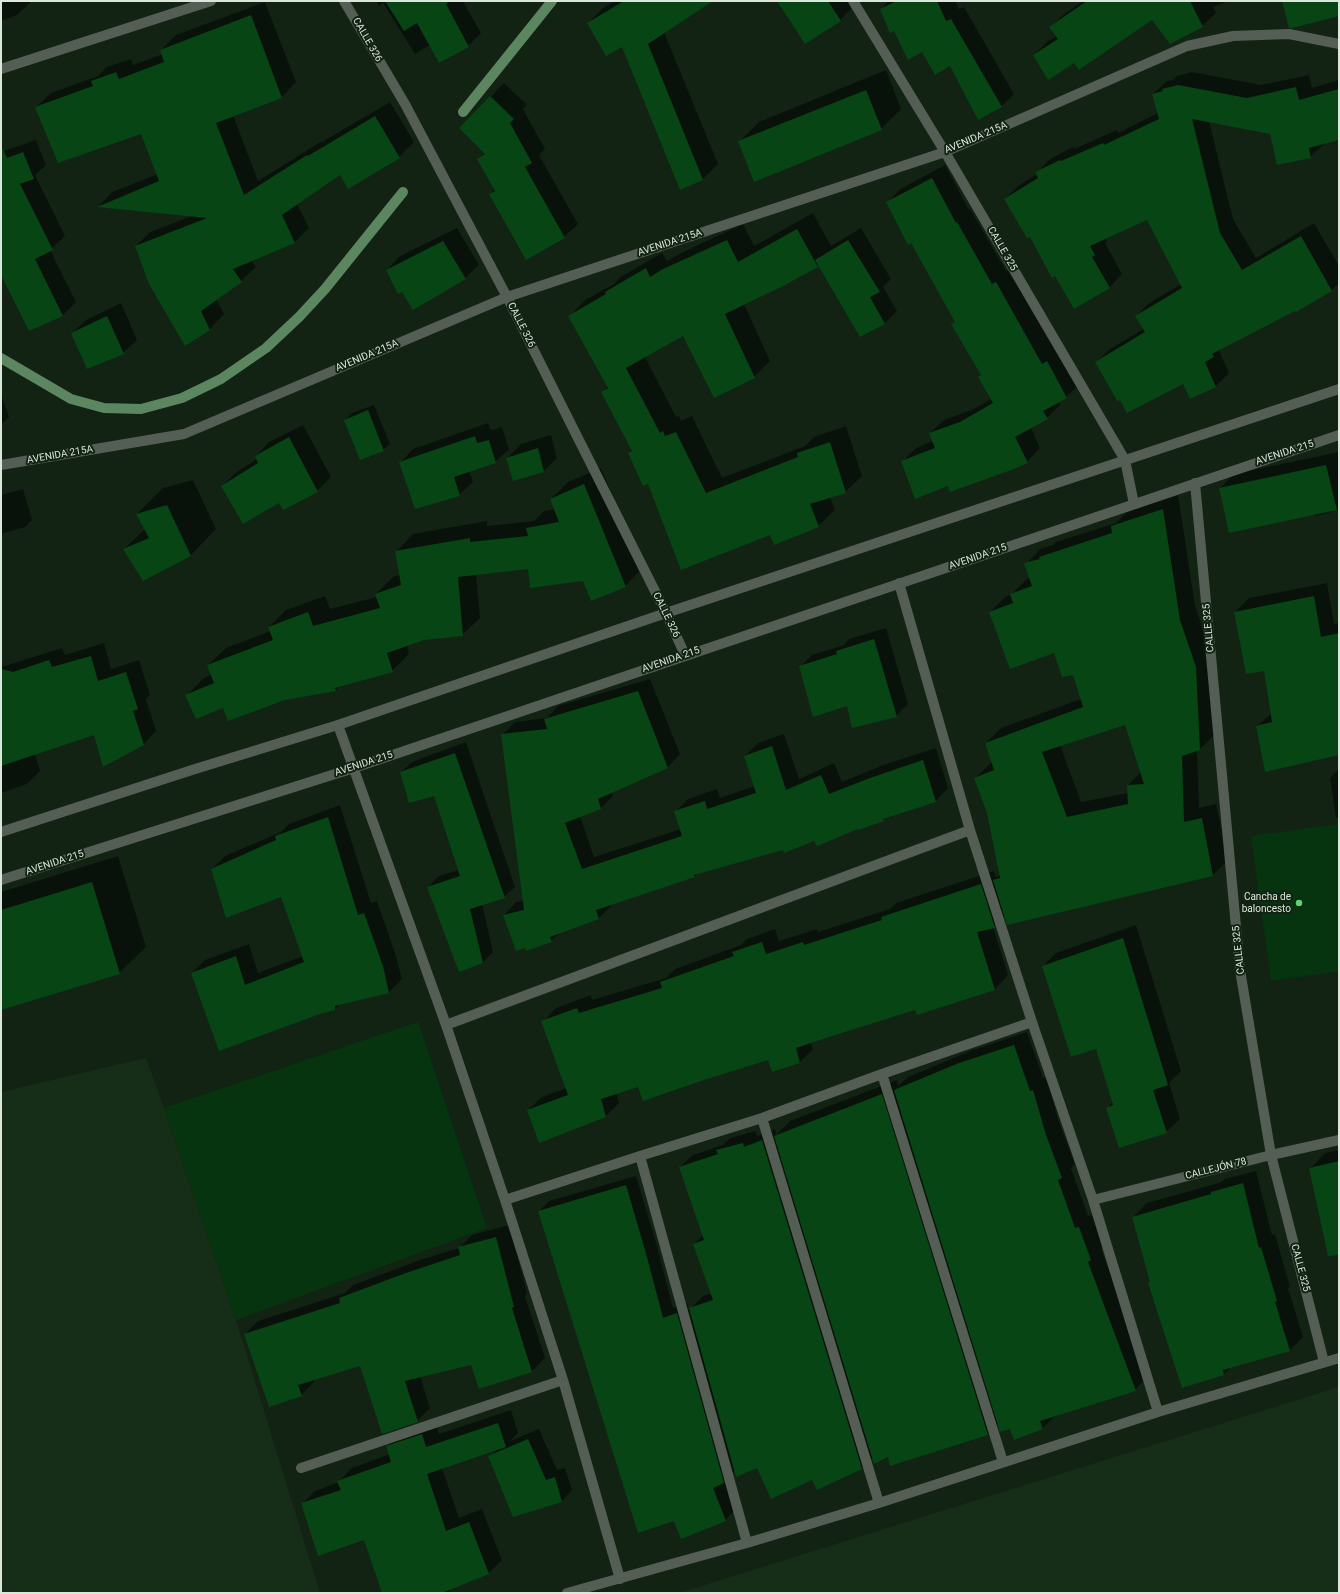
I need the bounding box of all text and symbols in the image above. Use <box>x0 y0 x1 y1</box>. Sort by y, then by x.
street label: CALLE 326 <box>350 16 384 64</box>
street label: AVENIDA 215A <box>943 119 1009 157</box>
street label: CALLE 325 <box>985 225 1019 273</box>
street label: AVENIDA 215A <box>636 227 704 259</box>
street label: CALLE 326 <box>505 301 537 349</box>
street label: AVENIDA 215A <box>334 337 400 375</box>
street label: AVENIDA 215 <box>1254 438 1316 468</box>
street label: AVENIDA 215A <box>26 443 94 467</box>
street label: AVENIDA 215 <box>948 542 1008 572</box>
street label: CALLE 326 <box>650 590 682 640</box>
street label: CALLE 325 <box>1201 603 1217 653</box>
street label: AVENIDA 215 <box>641 645 701 675</box>
street label: AVENIDA 215 <box>333 749 395 779</box>
street label: AVENIDA 215 <box>24 848 86 878</box>
place label: Cancha de baloncesto <box>1242 891 1291 914</box>
marker: Cancha de baloncesto <box>1294 898 1304 908</box>
street label: CALLE 325 <box>1230 925 1248 975</box>
street label: CALLEJÓN 78 <box>1184 1156 1248 1182</box>
street label: CALLE 325 <box>1288 1243 1312 1293</box>

